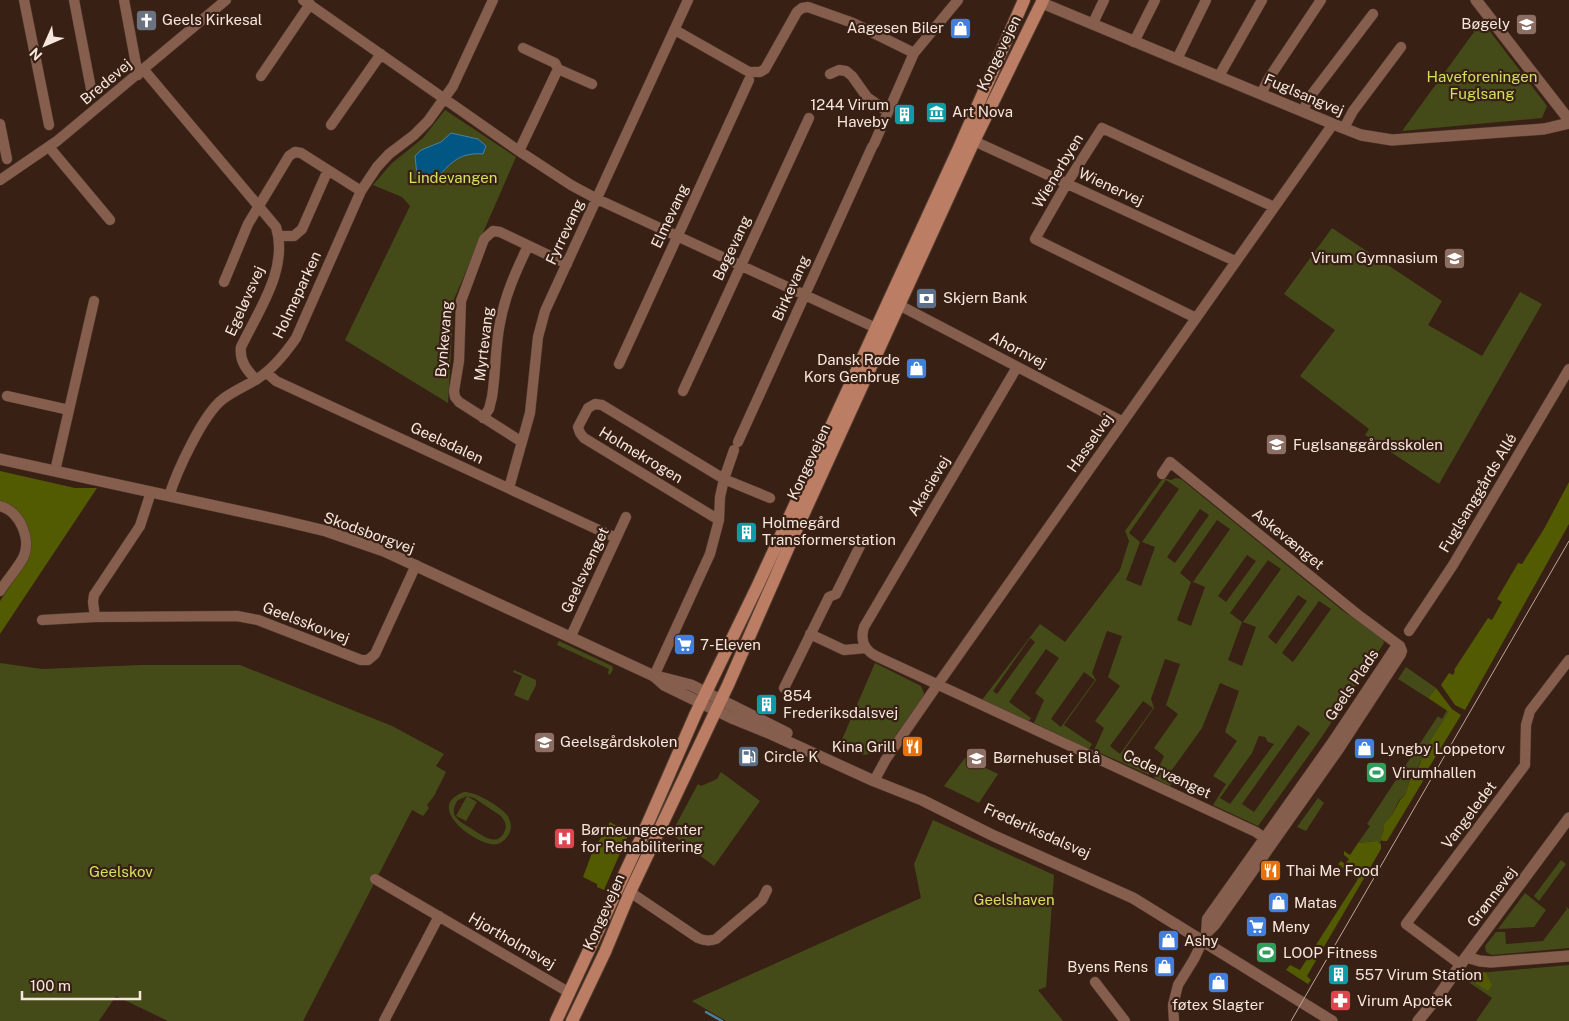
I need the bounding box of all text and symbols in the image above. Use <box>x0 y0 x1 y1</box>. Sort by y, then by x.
church icon: Geels Kirkesal <box>134 8 158 32</box>
place label: Geels Kirkesal <box>162 11 262 28</box>
street label: Kongevejen <box>973 12 1024 93</box>
school or university icon: Bøgely <box>1514 12 1538 36</box>
place label: Bøgely <box>1461 15 1510 32</box>
shop icon: Aagesen Biler <box>948 16 972 40</box>
place label: Aagesen Biler <box>847 19 944 36</box>
north arrow <box>20 20 70 70</box>
text: N <box>26 45 45 64</box>
street label: Bredevej <box>77 55 135 108</box>
park label: Haveforeningen Fuglsang <box>1426 68 1538 102</box>
street label: Fuglsangvej <box>1262 70 1347 119</box>
place label: 1244 Virum Haveby <box>810 96 889 130</box>
museum icon: Art Nova <box>924 100 948 124</box>
building icon: 1244 Virum Haveby <box>893 102 917 126</box>
place label: Art Nova <box>952 103 1013 120</box>
street label: Wienerbyen <box>1029 131 1086 211</box>
street label: Wienervej <box>1076 164 1146 209</box>
park label: Lindevangen <box>408 169 498 186</box>
street label: Elmevang <box>647 181 692 250</box>
street label: Fyrrevang <box>542 196 587 267</box>
street label: Bøgevang <box>709 212 754 283</box>
school or university icon: Virum Gymnasium <box>1442 246 1466 270</box>
street label: Holmeparken <box>269 249 324 341</box>
place label: Virum Gymnasium <box>1311 249 1438 266</box>
street label: Birkevang <box>769 252 813 323</box>
street label: Egeløvsvej <box>222 263 268 338</box>
bank icon: Skjern Bank <box>915 286 939 310</box>
place label: Skjern Bank <box>943 289 1028 306</box>
street label: Bynkevang <box>432 300 455 378</box>
street label: Myrtevang <box>471 306 496 382</box>
street label: Ahornvej <box>987 328 1050 372</box>
place label: Dansk Røde Kors Genbrug <box>804 351 900 385</box>
shop icon: Dansk Røde Kors Genbrug <box>904 357 928 381</box>
street label: Hasselvej <box>1063 410 1116 475</box>
street label: Geelsdalen <box>408 418 486 467</box>
street label: Kongevejen <box>784 421 833 502</box>
street label: Holmekrogen <box>596 423 686 486</box>
street label: Fuglsanggårds Allé <box>1435 430 1520 555</box>
school or university icon: Fuglsanggårdsskolen <box>1265 433 1289 457</box>
place label: Fuglsanggårdsskolen <box>1293 436 1443 453</box>
street label: Akacievej <box>904 453 953 519</box>
street label: Askevænget <box>1249 505 1328 573</box>
street label: Skodsborgvej <box>321 508 417 557</box>
place label: Holmegård Transformerstation <box>762 514 896 548</box>
building icon: Holmegård Transformerstation <box>734 520 758 544</box>
street label: Geelsvænget <box>557 524 612 615</box>
street label: Geelsskovvej <box>260 598 352 647</box>
supermarket icon: 7-Eleven <box>672 633 696 657</box>
place label: 7-Eleven <box>700 636 761 653</box>
street label: Geels Plads <box>1322 646 1382 724</box>
place label: 854 Frederiksdalsvej <box>783 687 898 721</box>
building icon: 854 Frederiksdalsvej <box>755 693 779 717</box>
school or university icon: Geelsgårdskolen <box>532 730 556 754</box>
place label: Geelsgårdskolen <box>560 733 677 750</box>
restaurant icon: Kina Grill <box>900 735 924 759</box>
shop icon: Lyngby Loppetorv <box>1352 737 1376 761</box>
place label: Kina Grill <box>832 738 896 755</box>
place label: Lyngby Loppetorv <box>1380 740 1506 757</box>
fuel station icon: Circle K <box>736 745 760 769</box>
school or university icon: Børnehuset Blå <box>965 746 989 770</box>
street label: Cedervænget <box>1121 746 1214 801</box>
place label: Circle K <box>764 748 818 765</box>
place label: Børnehuset Blå <box>993 749 1100 766</box>
sports icon: Virumhallen <box>1364 761 1388 785</box>
place label: Virumhallen <box>1392 764 1476 781</box>
street label: Vangeledet <box>1438 778 1499 852</box>
street label: Frederiksdalsvej <box>981 799 1093 862</box>
place label: Børneungecenter for Rehabilitering <box>581 821 703 855</box>
hospital icon: Børneungecenter for Rehabilitering <box>553 827 577 851</box>
restaurant icon: Thai Me Food <box>1258 859 1282 883</box>
place label: Thai Me Food <box>1286 862 1379 879</box>
park label: Geelskov <box>89 863 153 880</box>
street label: Grønnevej <box>1463 863 1520 930</box>
street label: Kongevejen <box>579 871 628 952</box>
park label: Geelshaven <box>973 891 1055 908</box>
shop icon: Matas <box>1266 891 1290 915</box>
place label: Matas <box>1294 894 1337 911</box>
street label: Hjortholmsvej <box>466 909 559 972</box>
supermarket icon: Meny <box>1244 915 1268 939</box>
place label: Meny <box>1272 918 1310 935</box>
shop icon: Ashy <box>1156 929 1180 953</box>
place label: Ashy <box>1184 932 1218 949</box>
sports icon: LOOP Fitness <box>1255 941 1279 965</box>
place label: LOOP Fitness <box>1283 944 1377 961</box>
shop icon: Byens Rens <box>1152 955 1176 979</box>
place label: Byens Rens <box>1067 958 1148 975</box>
building icon: 557 Virum Station <box>1327 963 1351 987</box>
place label: 557 Virum Station <box>1355 966 1482 983</box>
scale bar <box>22 968 140 1000</box>
shop icon: føtex Slagter <box>1206 970 1230 994</box>
text: 100 m <box>30 977 71 994</box>
pharmacy icon: Virum Apotek <box>1329 989 1353 1013</box>
place label: Virum Apotek <box>1357 992 1452 1009</box>
place label: føtex Slagter <box>1172 996 1264 1013</box>

